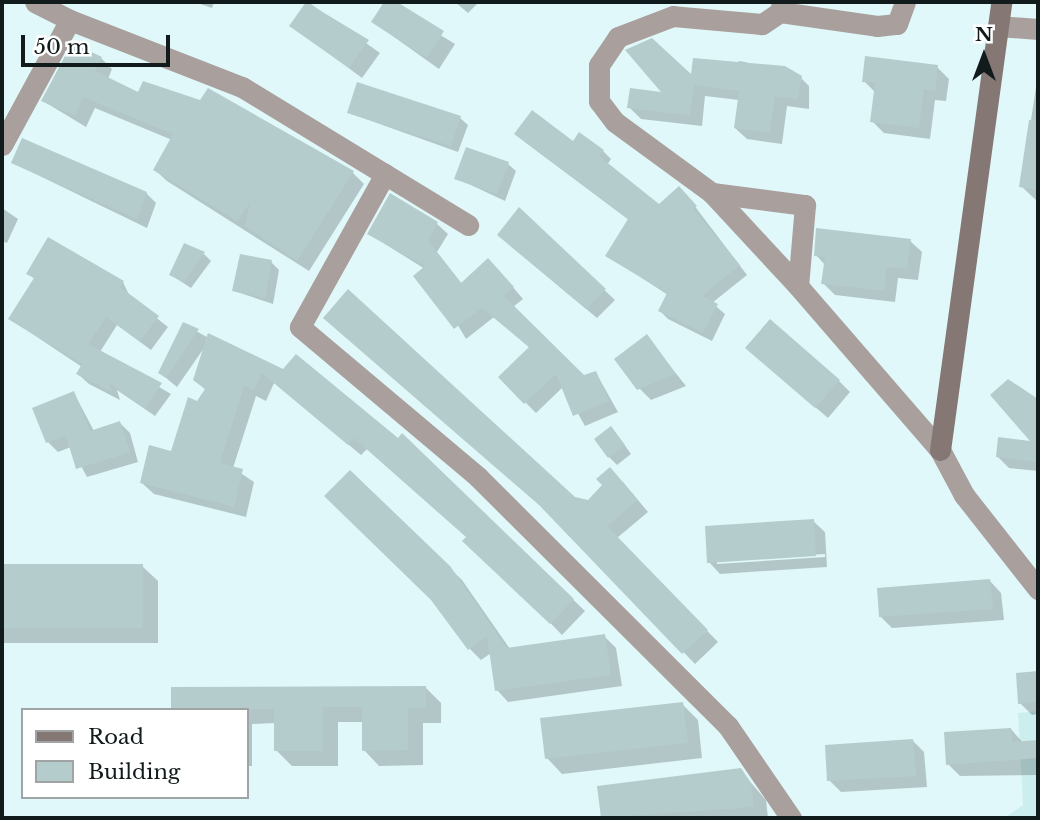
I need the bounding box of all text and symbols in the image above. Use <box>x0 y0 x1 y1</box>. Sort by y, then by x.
scale bar <box>24 21 173 65</box>
north arrow <box>949 21 1019 91</box>
text: N <box>975 23 993 46</box>
text: 50 m <box>34 34 89 60</box>
legend <box>21 708 248 799</box>
text: Road <box>88 724 144 750</box>
text: Building <box>88 759 180 785</box>

